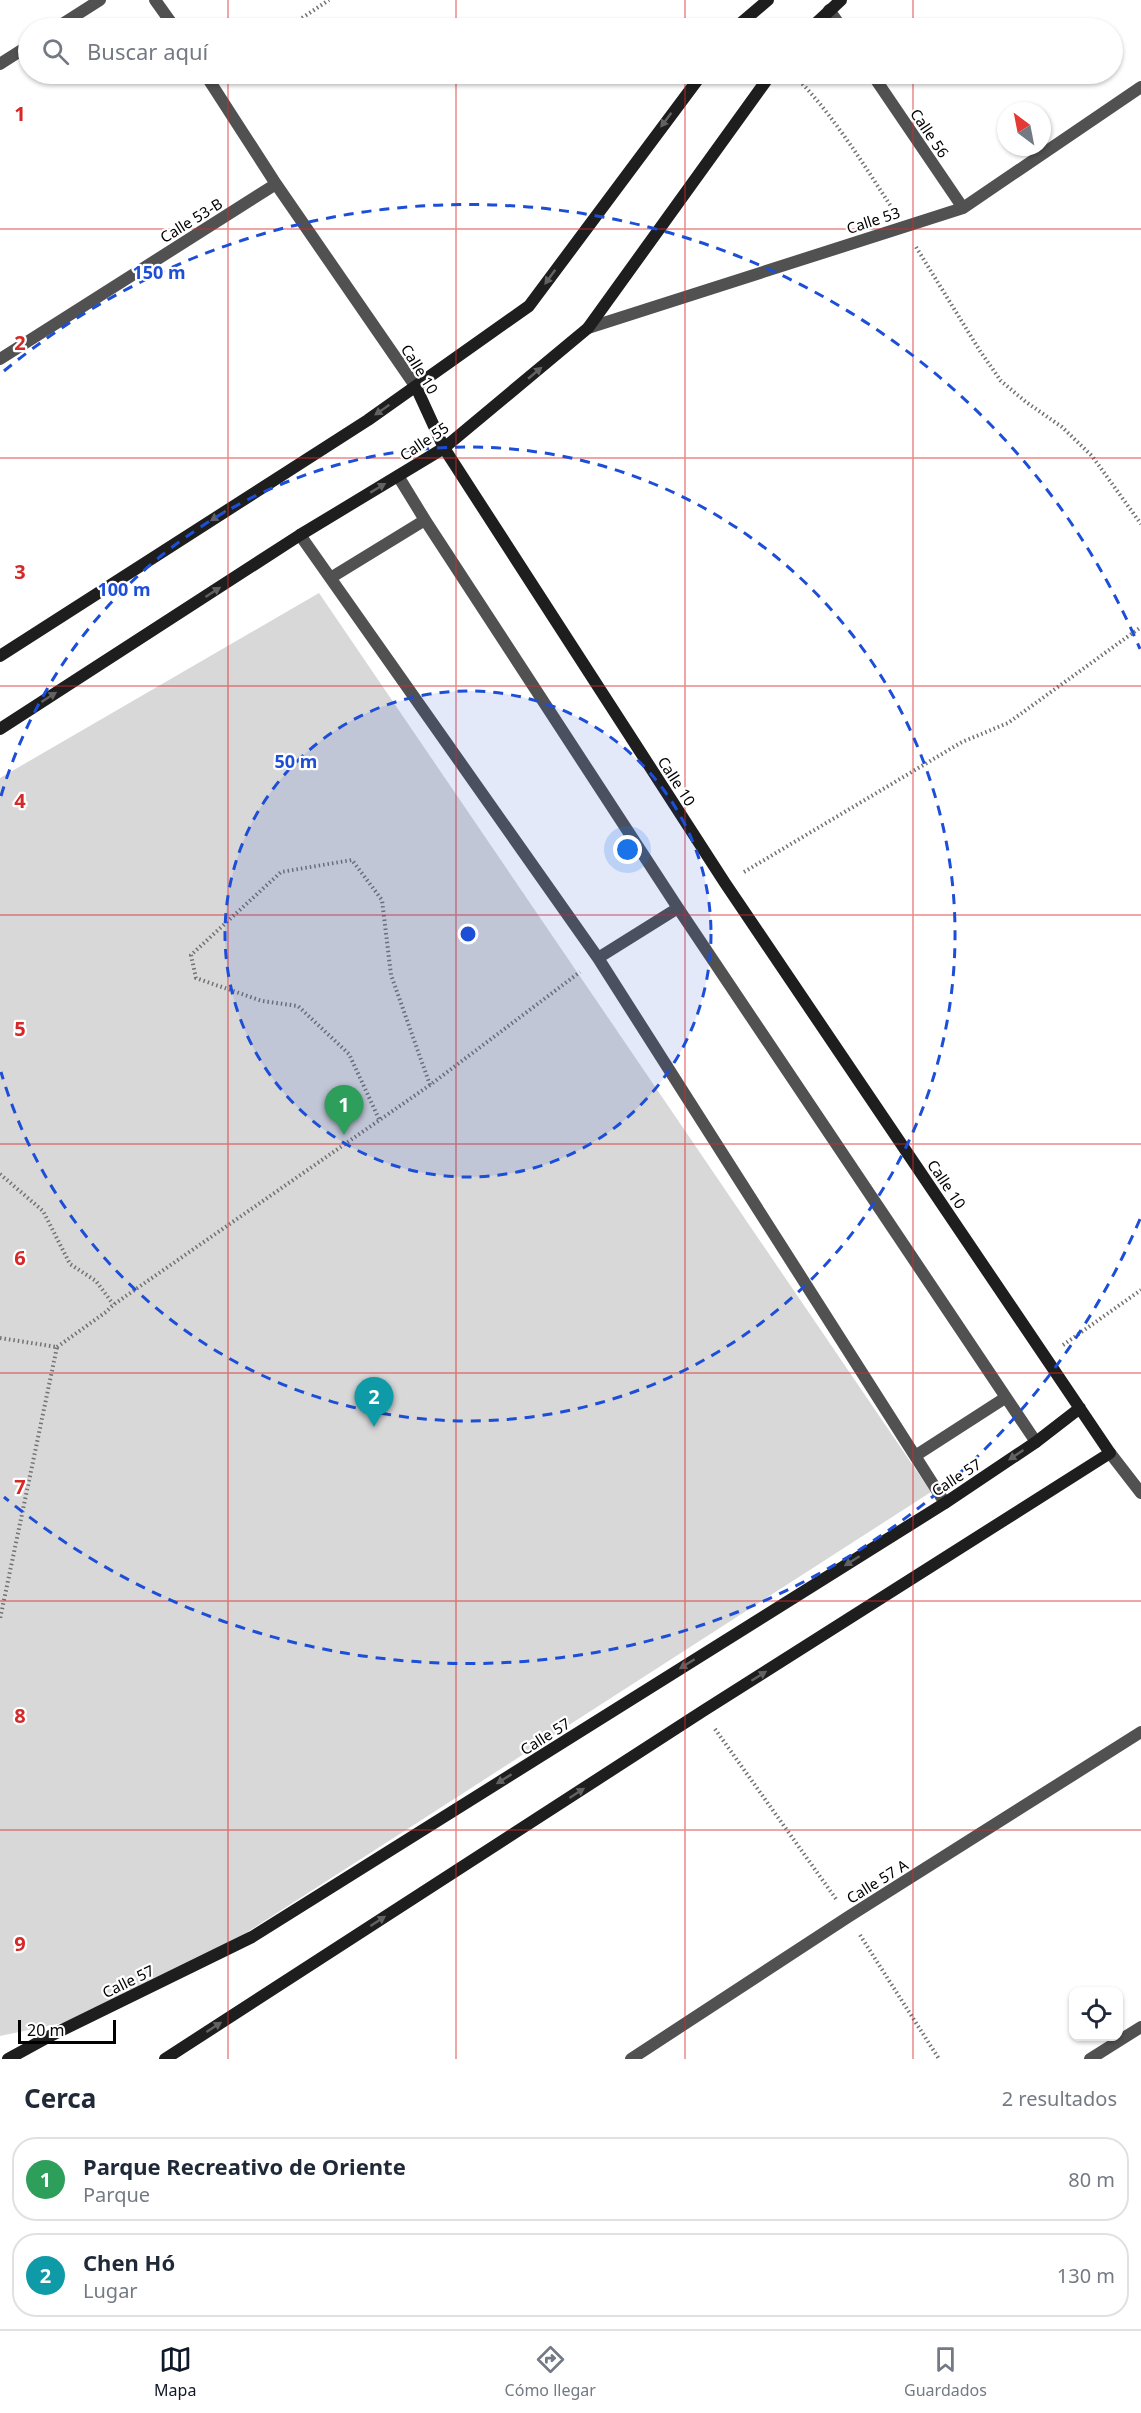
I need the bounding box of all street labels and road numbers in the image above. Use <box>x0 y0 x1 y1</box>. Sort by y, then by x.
street label: Calle 56 <box>906 105 954 161</box>
street label: Calle 53-B <box>156 193 226 247</box>
street label: Calle 53 <box>844 202 902 238</box>
street label: Calle 10 <box>397 340 443 398</box>
street label: Calle 55 <box>396 417 452 465</box>
street label: Calle 10 <box>654 752 700 810</box>
street label: Calle 10 <box>923 1156 971 1212</box>
street label: Calle 57 <box>927 1454 985 1500</box>
street label: Calle 57 <box>516 1713 574 1759</box>
street label: Calle 57 A <box>843 1854 912 1908</box>
street label: Calle 57 <box>99 1960 157 2002</box>

